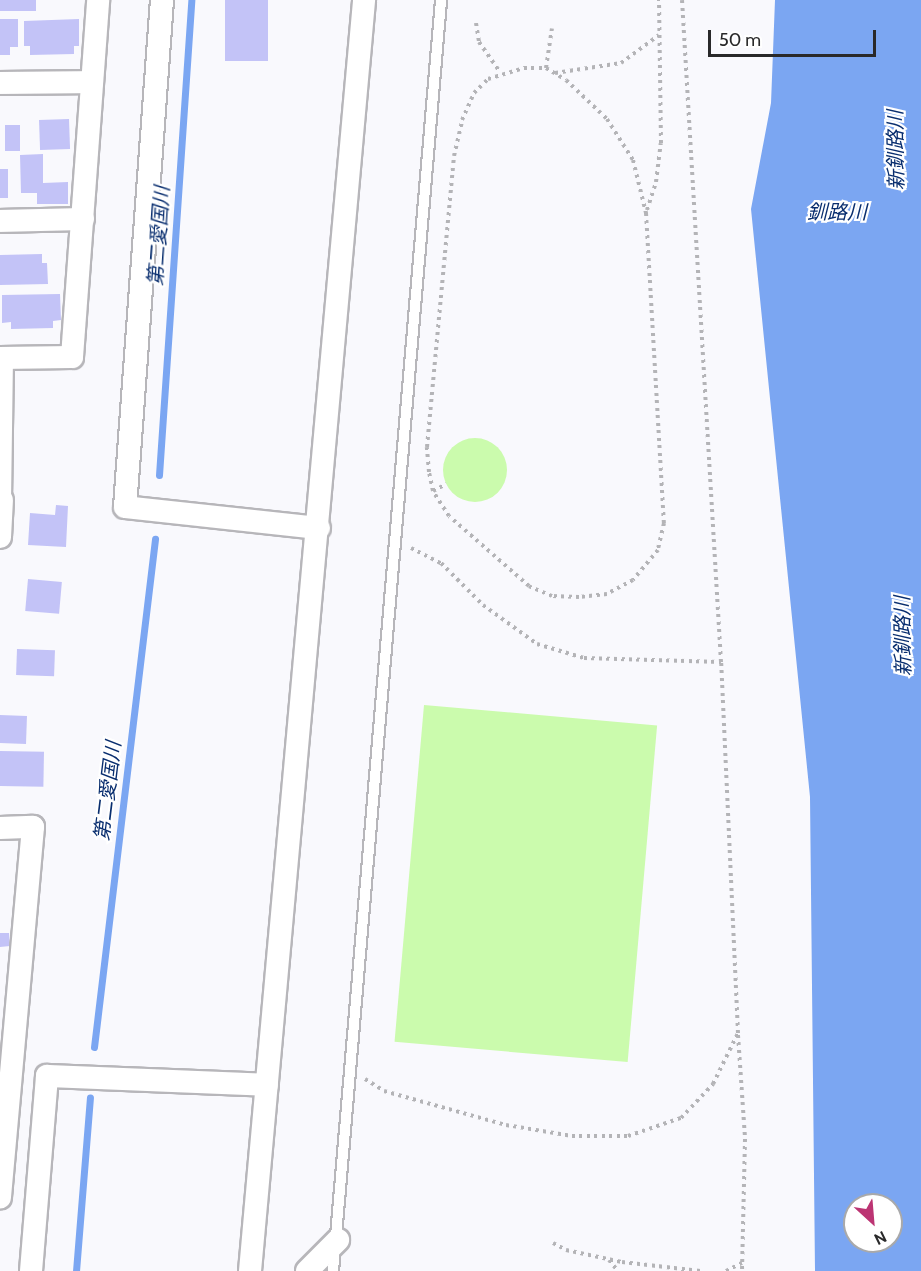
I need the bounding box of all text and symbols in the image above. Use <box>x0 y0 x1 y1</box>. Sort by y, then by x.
scale bar <box>711 18 879 56</box>
text: 50 m <box>719 29 761 51</box>
water label: 新釧路川 <box>883 110 909 190</box>
water label: 第二愛国川 <box>144 185 174 287</box>
water label: 釧路川 <box>807 200 867 224</box>
water label: 新釧路川 <box>890 596 916 676</box>
water label: 第二愛国川 <box>90 740 126 842</box>
north arrow <box>843 1193 903 1253</box>
text: N <box>871 1227 889 1249</box>

